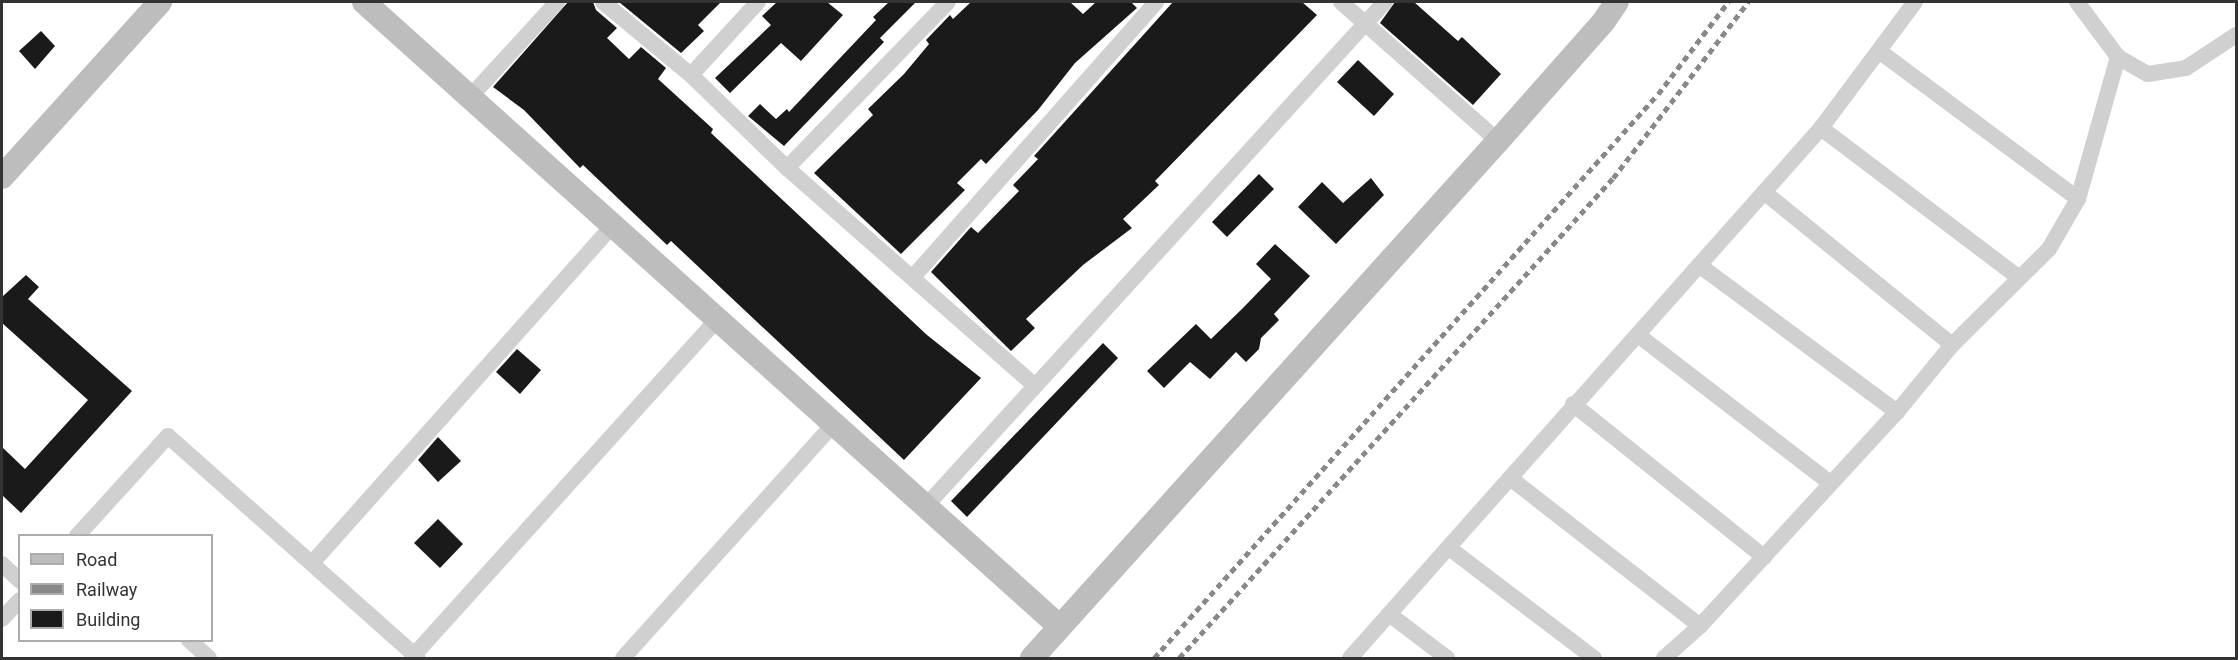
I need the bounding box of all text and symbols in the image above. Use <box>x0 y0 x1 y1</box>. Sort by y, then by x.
legend <box>18 534 213 642</box>
text: Road <box>76 549 117 570</box>
text: Railway <box>76 579 137 600</box>
text: Building <box>76 609 140 630</box>

